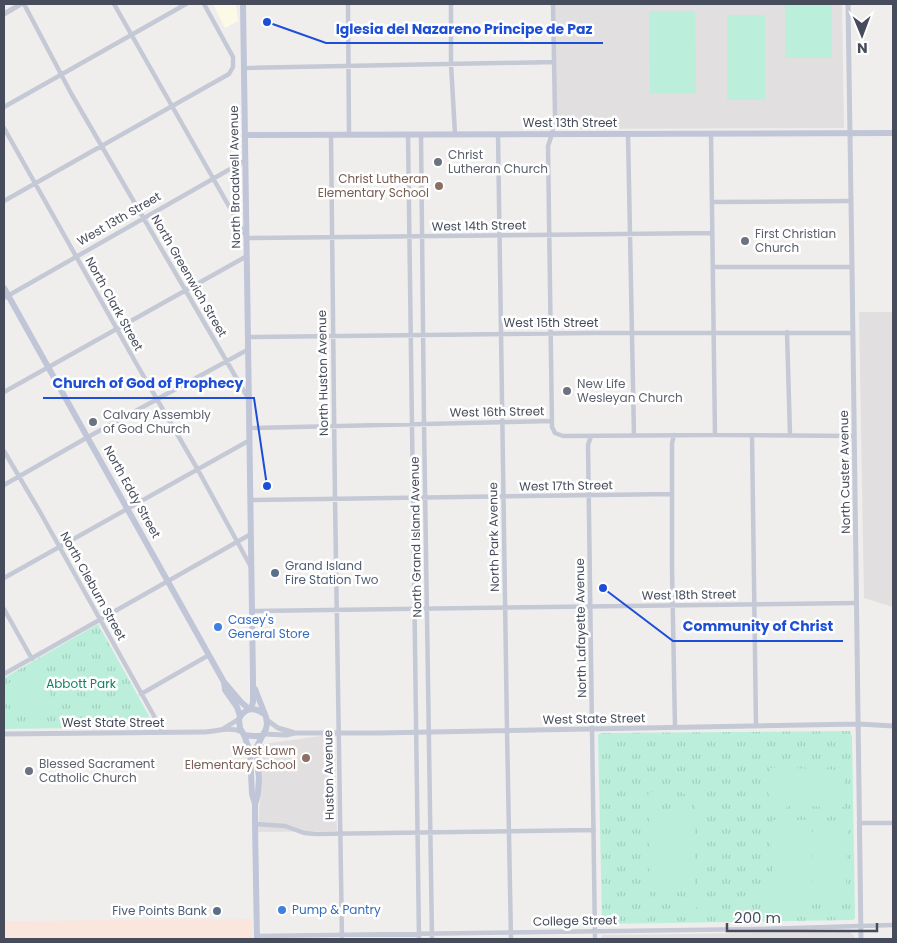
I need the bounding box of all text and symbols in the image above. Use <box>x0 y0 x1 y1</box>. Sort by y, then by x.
north arrow <box>837 10 887 60</box>
callout: Iglesia del Nazareno Principe de Paz <box>326 14 603 43</box>
text: Iglesia del Nazareno Principe de Paz <box>336 19 592 39</box>
text: N <box>857 38 868 58</box>
street label: North Broadwell Avenue <box>225 105 244 249</box>
street label: West 13th Street <box>523 114 617 131</box>
place label: Christ Lutheran Church <box>448 146 548 177</box>
marker: Christ Lutheran Church <box>432 156 444 168</box>
place label: Christ Lutheran Elementary School <box>318 170 429 201</box>
marker: Christ Lutheran Elementary School <box>433 180 445 192</box>
street label: West 13th Street <box>74 188 164 250</box>
street label: North Greenwich Street <box>147 212 231 340</box>
street label: West 14th Street <box>431 216 527 235</box>
place label: First Christian Church <box>755 225 836 256</box>
marker: First Christian Church <box>739 235 751 247</box>
street label: North Clark Street <box>82 254 147 354</box>
street label: North Huston Avenue <box>313 310 332 436</box>
street label: West 15th Street <box>504 314 598 331</box>
callout: Church of God of Prophecy <box>43 369 254 398</box>
text: Church of God of Prophecy <box>53 373 244 393</box>
place label: New Life Wesleyan Church <box>577 375 683 406</box>
marker: New Life Wesleyan Church <box>561 385 573 397</box>
street label: West 16th Street <box>449 402 545 421</box>
place label: Calvary Assembly of God Church <box>103 406 211 437</box>
street label: North Custer Avenue <box>835 410 854 534</box>
marker: Calvary Assembly of God Church <box>87 416 99 428</box>
street label: North Eddy Street <box>100 442 165 541</box>
street label: North Grand Island Avenue <box>406 456 425 618</box>
street label: West 17th Street <box>519 476 613 495</box>
street label: North Park Avenue <box>484 482 503 592</box>
street label: North Cleburn Street <box>56 528 130 643</box>
place label: Grand Island Fire Station Two <box>285 557 379 588</box>
street label: North Lafayette Avenue <box>571 558 590 698</box>
marker: Grand Island Fire Station Two <box>269 567 281 579</box>
street label: West 18th Street <box>641 585 737 604</box>
place label: Casey's General Store <box>228 611 310 642</box>
callout: Community of Christ <box>673 612 843 641</box>
text: Community of Christ <box>683 616 834 636</box>
marker: Casey's General Store <box>212 621 224 633</box>
park label: Abbott Park <box>46 675 117 692</box>
street label: West State Street <box>543 709 645 728</box>
street label: West State Street <box>62 714 164 731</box>
street label: Huston Avenue <box>319 730 338 820</box>
place label: West Lawn Elementary School <box>185 742 296 773</box>
marker: West Lawn Elementary School <box>300 752 312 764</box>
place label: Blessed Sacrament Catholic Church <box>39 755 155 786</box>
marker: Blessed Sacrament Catholic Church <box>23 765 35 777</box>
scale bar <box>727 900 877 932</box>
place label: Pump & Pantry <box>292 901 381 918</box>
place label: Five Points Bank <box>112 902 208 919</box>
marker: Pump & Pantry <box>276 904 288 916</box>
marker: Five Points Bank <box>211 905 223 917</box>
text: 200 m <box>734 907 781 928</box>
street label: College Street <box>533 911 617 930</box>

